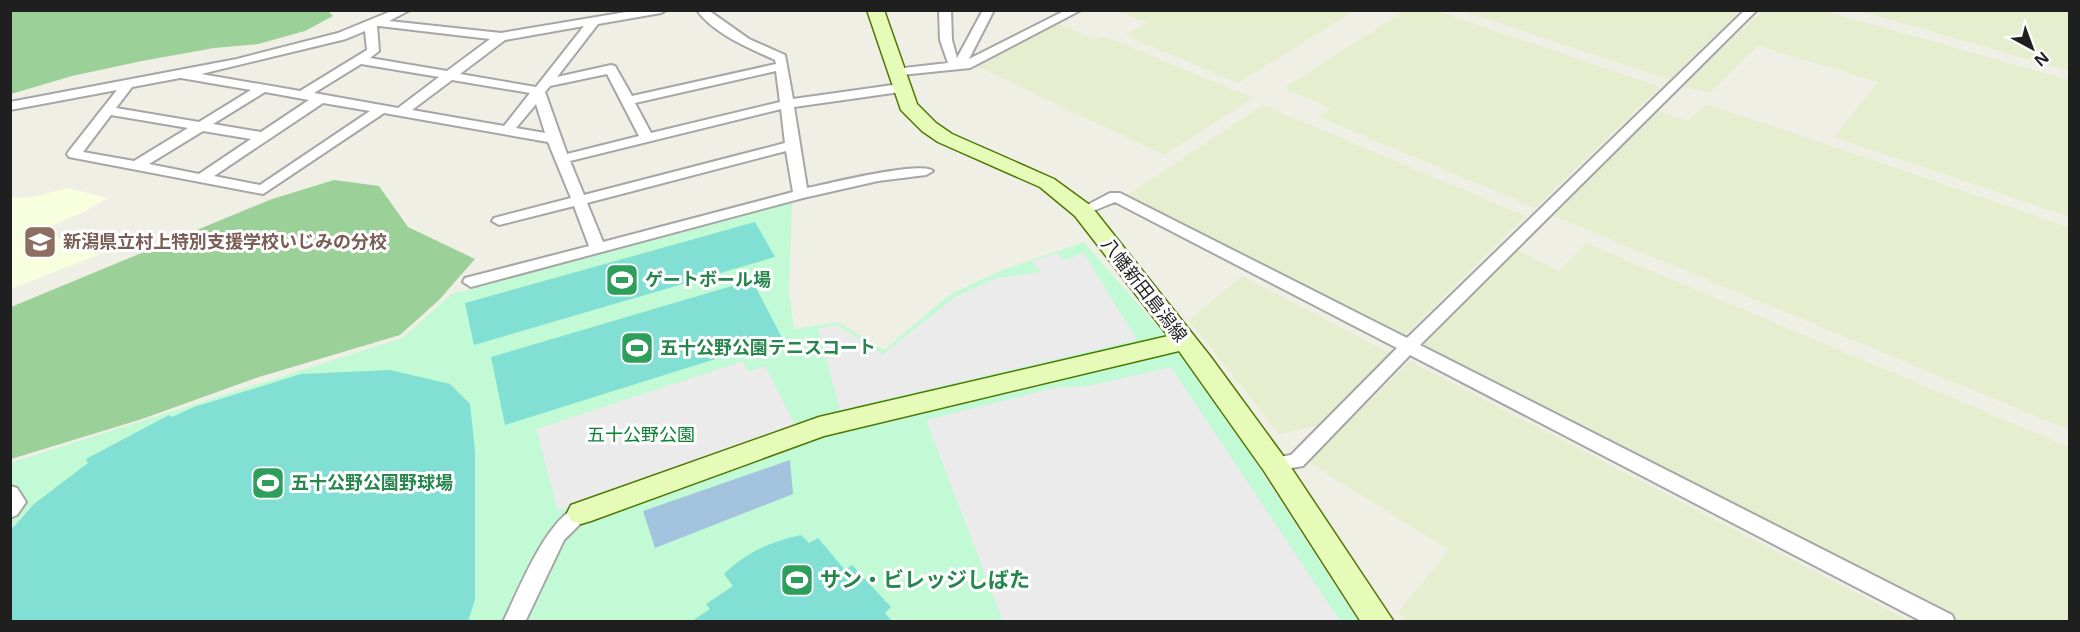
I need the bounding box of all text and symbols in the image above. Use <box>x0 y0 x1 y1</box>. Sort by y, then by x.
north arrow <box>2002 18 2062 78</box>
text: N <box>2030 47 2054 72</box>
school or university icon: 新潟県立村上特別支援学校いじみの分校 <box>22 224 58 260</box>
place label: 新潟県立村上特別支援学校いじみの分校 <box>63 229 387 253</box>
street label: 八幡新田島潟線 <box>1097 232 1193 346</box>
sports icon: ゲートボール場 <box>604 262 640 298</box>
place label: ゲートボール場 <box>645 267 771 291</box>
sports icon: 五十公野公園テニスコート <box>619 330 655 366</box>
place label: 五十公野公園テニスコート <box>660 335 876 359</box>
park label: 五十公野公園 <box>587 422 695 446</box>
sports icon: 五十公野公園野球場 <box>250 465 286 501</box>
place label: 五十公野公園野球場 <box>291 470 453 494</box>
sports icon: サン・ビレッジしばた <box>779 562 815 598</box>
place label: サン・ビレッジしばた <box>820 565 1030 593</box>

